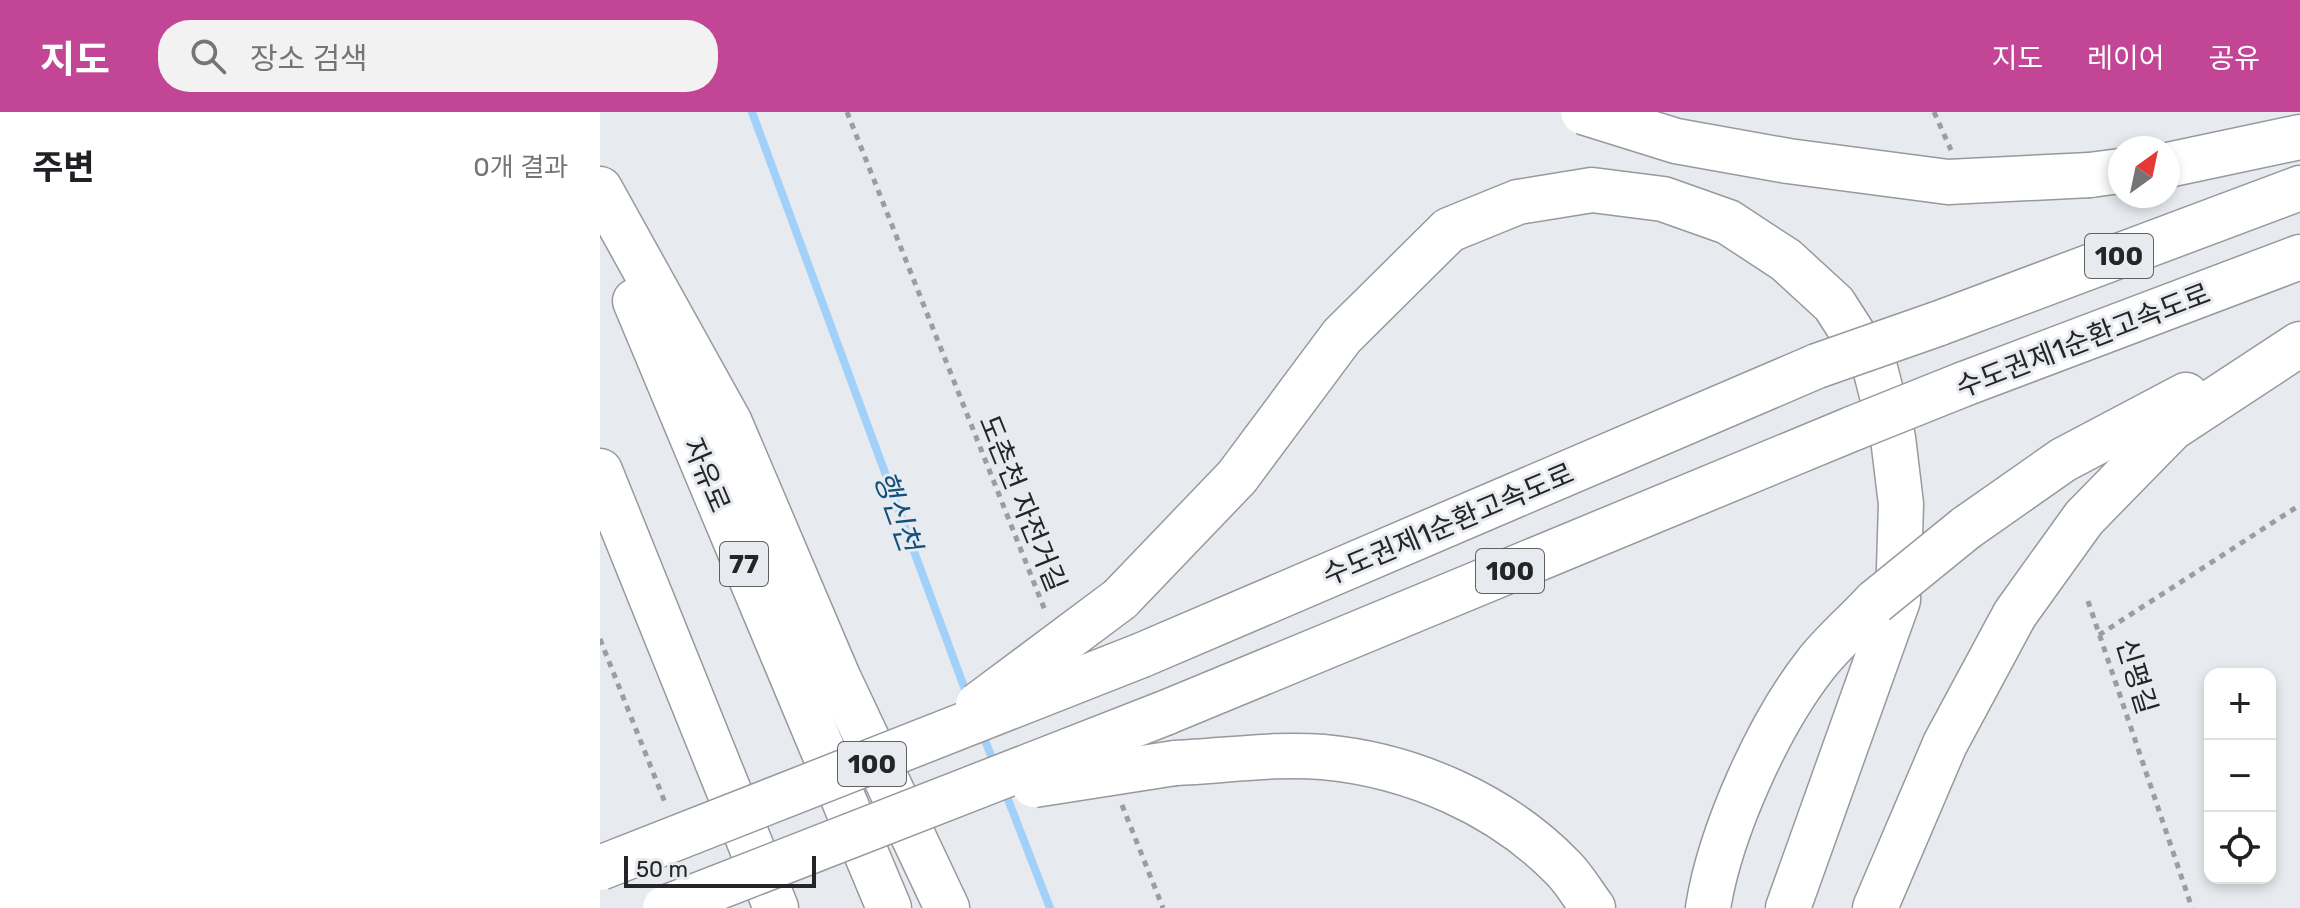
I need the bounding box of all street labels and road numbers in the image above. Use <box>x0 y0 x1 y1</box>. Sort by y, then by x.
road number: 100 <box>2085 234 2153 278</box>
street label: 수도권제1순환고속도로 <box>1951 277 2215 404</box>
street label: 도촌천 자전거길 <box>972 410 1073 596</box>
street label: 자유로 <box>676 433 737 517</box>
street label: 수도권제1순환고속도로 <box>1318 457 1579 592</box>
road number: 77 <box>720 542 768 586</box>
road number: 100 <box>1476 549 1544 593</box>
street label: 신평길 <box>2109 634 2164 718</box>
road number: 100 <box>838 742 906 786</box>

